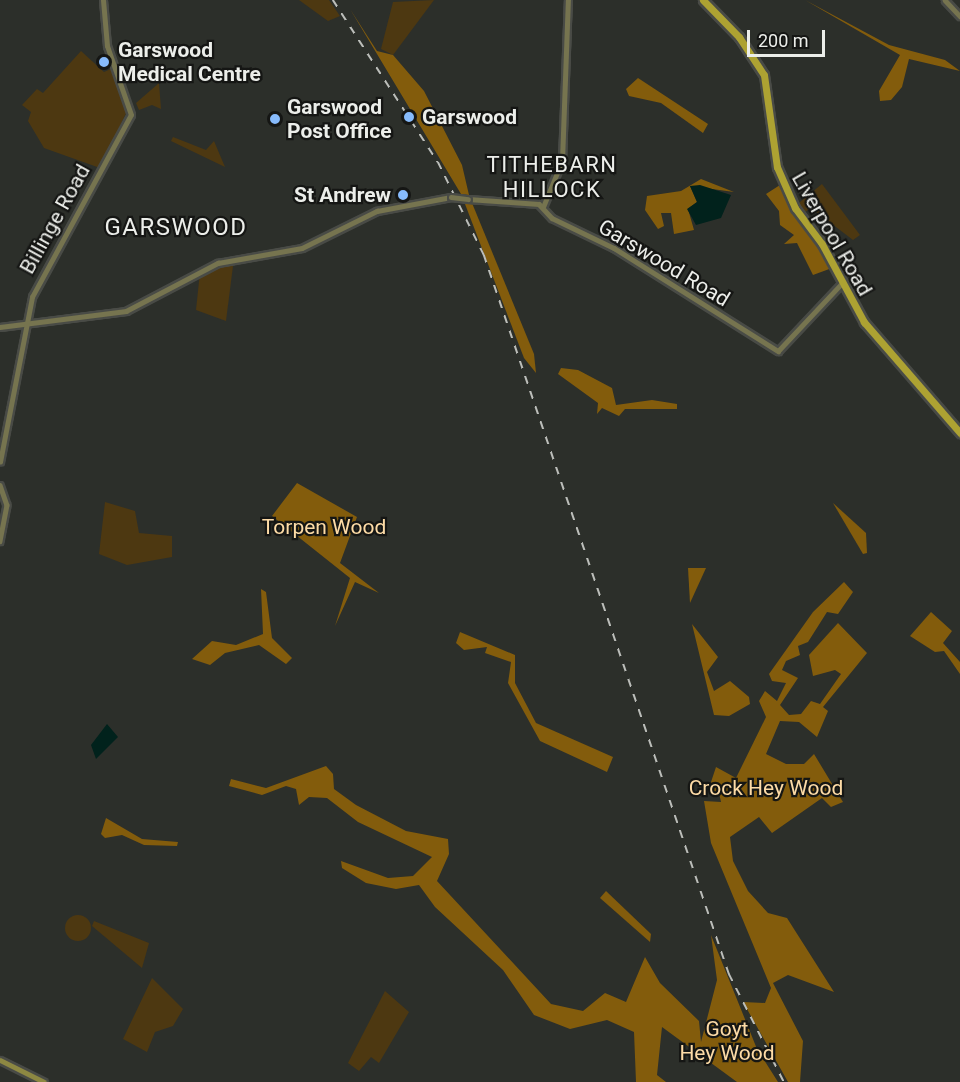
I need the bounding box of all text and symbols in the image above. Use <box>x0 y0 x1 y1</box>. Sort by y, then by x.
scale bar <box>750 18 828 56</box>
text: 200 m <box>758 30 809 51</box>
place label: Garswood Medical Centre <box>118 37 261 87</box>
marker: Garswood Medical Centre <box>95 53 113 71</box>
place label: Garswood Post Office <box>287 94 392 144</box>
place label: Garswood <box>422 104 517 130</box>
marker: Garswood <box>400 108 418 126</box>
marker: Garswood Post Office <box>268 112 282 126</box>
district label: TITHEBARN HILLOCK <box>487 151 617 202</box>
street label: Billinge Road <box>15 160 95 278</box>
street label: Liverpool Road <box>786 168 878 300</box>
place label: St Andrew <box>294 182 391 208</box>
marker: St Andrew <box>396 188 410 202</box>
district label: GARSWOOD <box>104 214 248 242</box>
street label: Garswood Road <box>594 214 734 312</box>
park label: Torpen Wood <box>262 514 386 540</box>
park label: Crock Hey Wood <box>689 775 843 801</box>
park label: Goyt Hey Wood <box>679 1016 775 1066</box>

